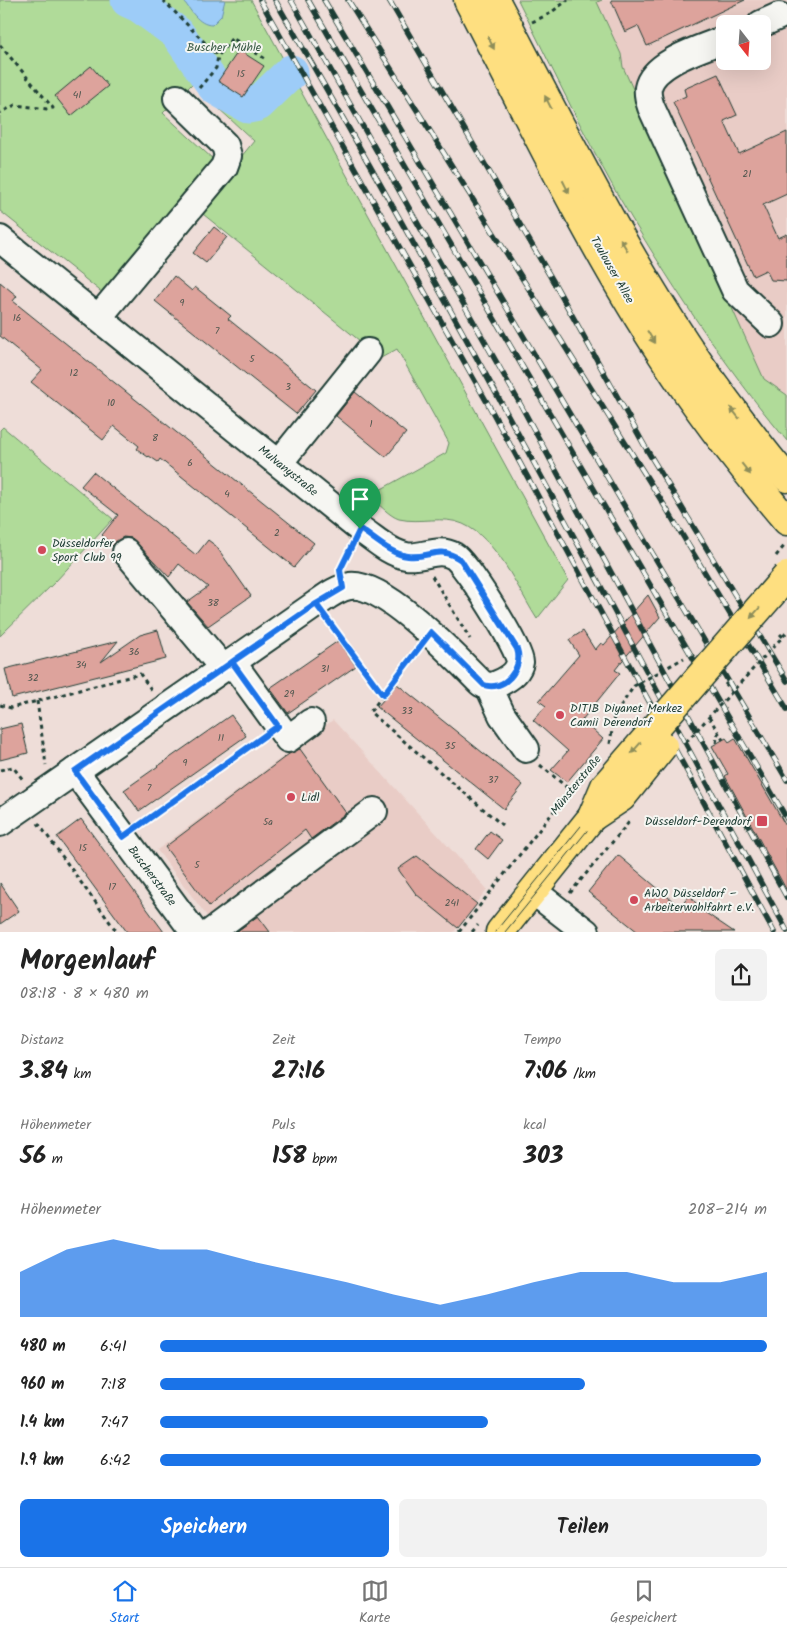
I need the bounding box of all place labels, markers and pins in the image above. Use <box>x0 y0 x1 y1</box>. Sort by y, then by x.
pin <box>339 478 381 529</box>
place label: Düsseldorfer Sport Club 99 <box>52 534 122 567</box>
marker: Düsseldorfer Sport Club 99 <box>36 544 48 556</box>
place label: DITIB Diyanet Merkez Camii Derendorf <box>570 699 682 732</box>
marker: DITIB Diyanet Merkez Camii Derendorf <box>554 709 566 721</box>
place label: Lidl <box>301 788 319 807</box>
marker: Lidl <box>285 791 297 803</box>
place label: Düsseldorf-Derendorf <box>645 812 752 831</box>
marker: Düsseldorf-Derendorf <box>755 814 769 828</box>
place label: AWO Düsseldorf – Arbeiterwohlfahrt e.V. <box>644 884 754 917</box>
marker: AWO Düsseldorf – Arbeiterwohlfahrt e.V. <box>628 894 640 906</box>

